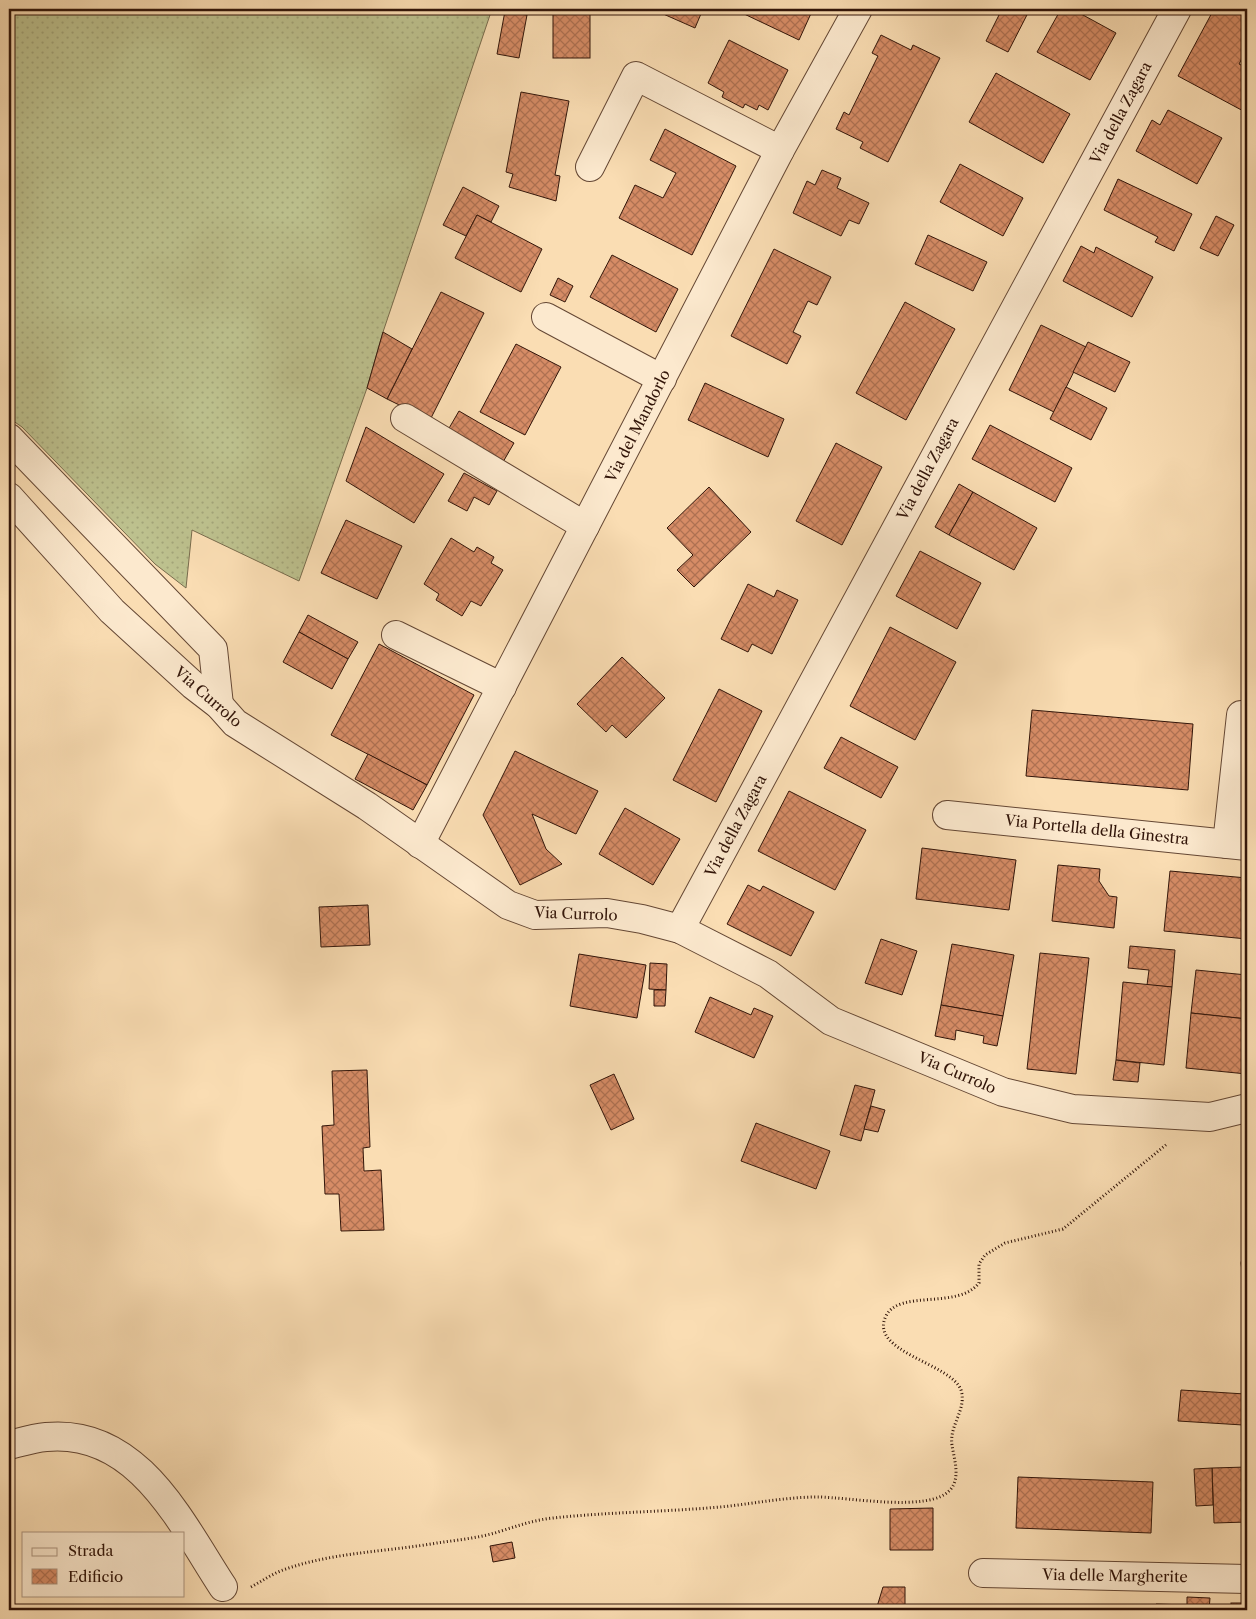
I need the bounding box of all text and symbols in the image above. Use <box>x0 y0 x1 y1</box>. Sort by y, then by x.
street label: Via della Zagara <box>1085 58 1156 168</box>
street label: Via del Mandorlo <box>601 366 674 486</box>
street label: Via della Zagara <box>892 414 963 524</box>
street label: Via Currolo <box>170 661 246 731</box>
street label: Via della Zagara <box>700 771 771 881</box>
street label: Via Portella della Ginestra <box>1003 810 1190 849</box>
street label: Via Currolo <box>533 903 618 924</box>
street label: Via Currolo <box>914 1047 999 1098</box>
legend <box>22 1532 185 1596</box>
text: Strada <box>68 1541 114 1560</box>
street label: Via delle Margherite <box>1041 1565 1188 1586</box>
text: Edificio <box>68 1567 123 1586</box>

